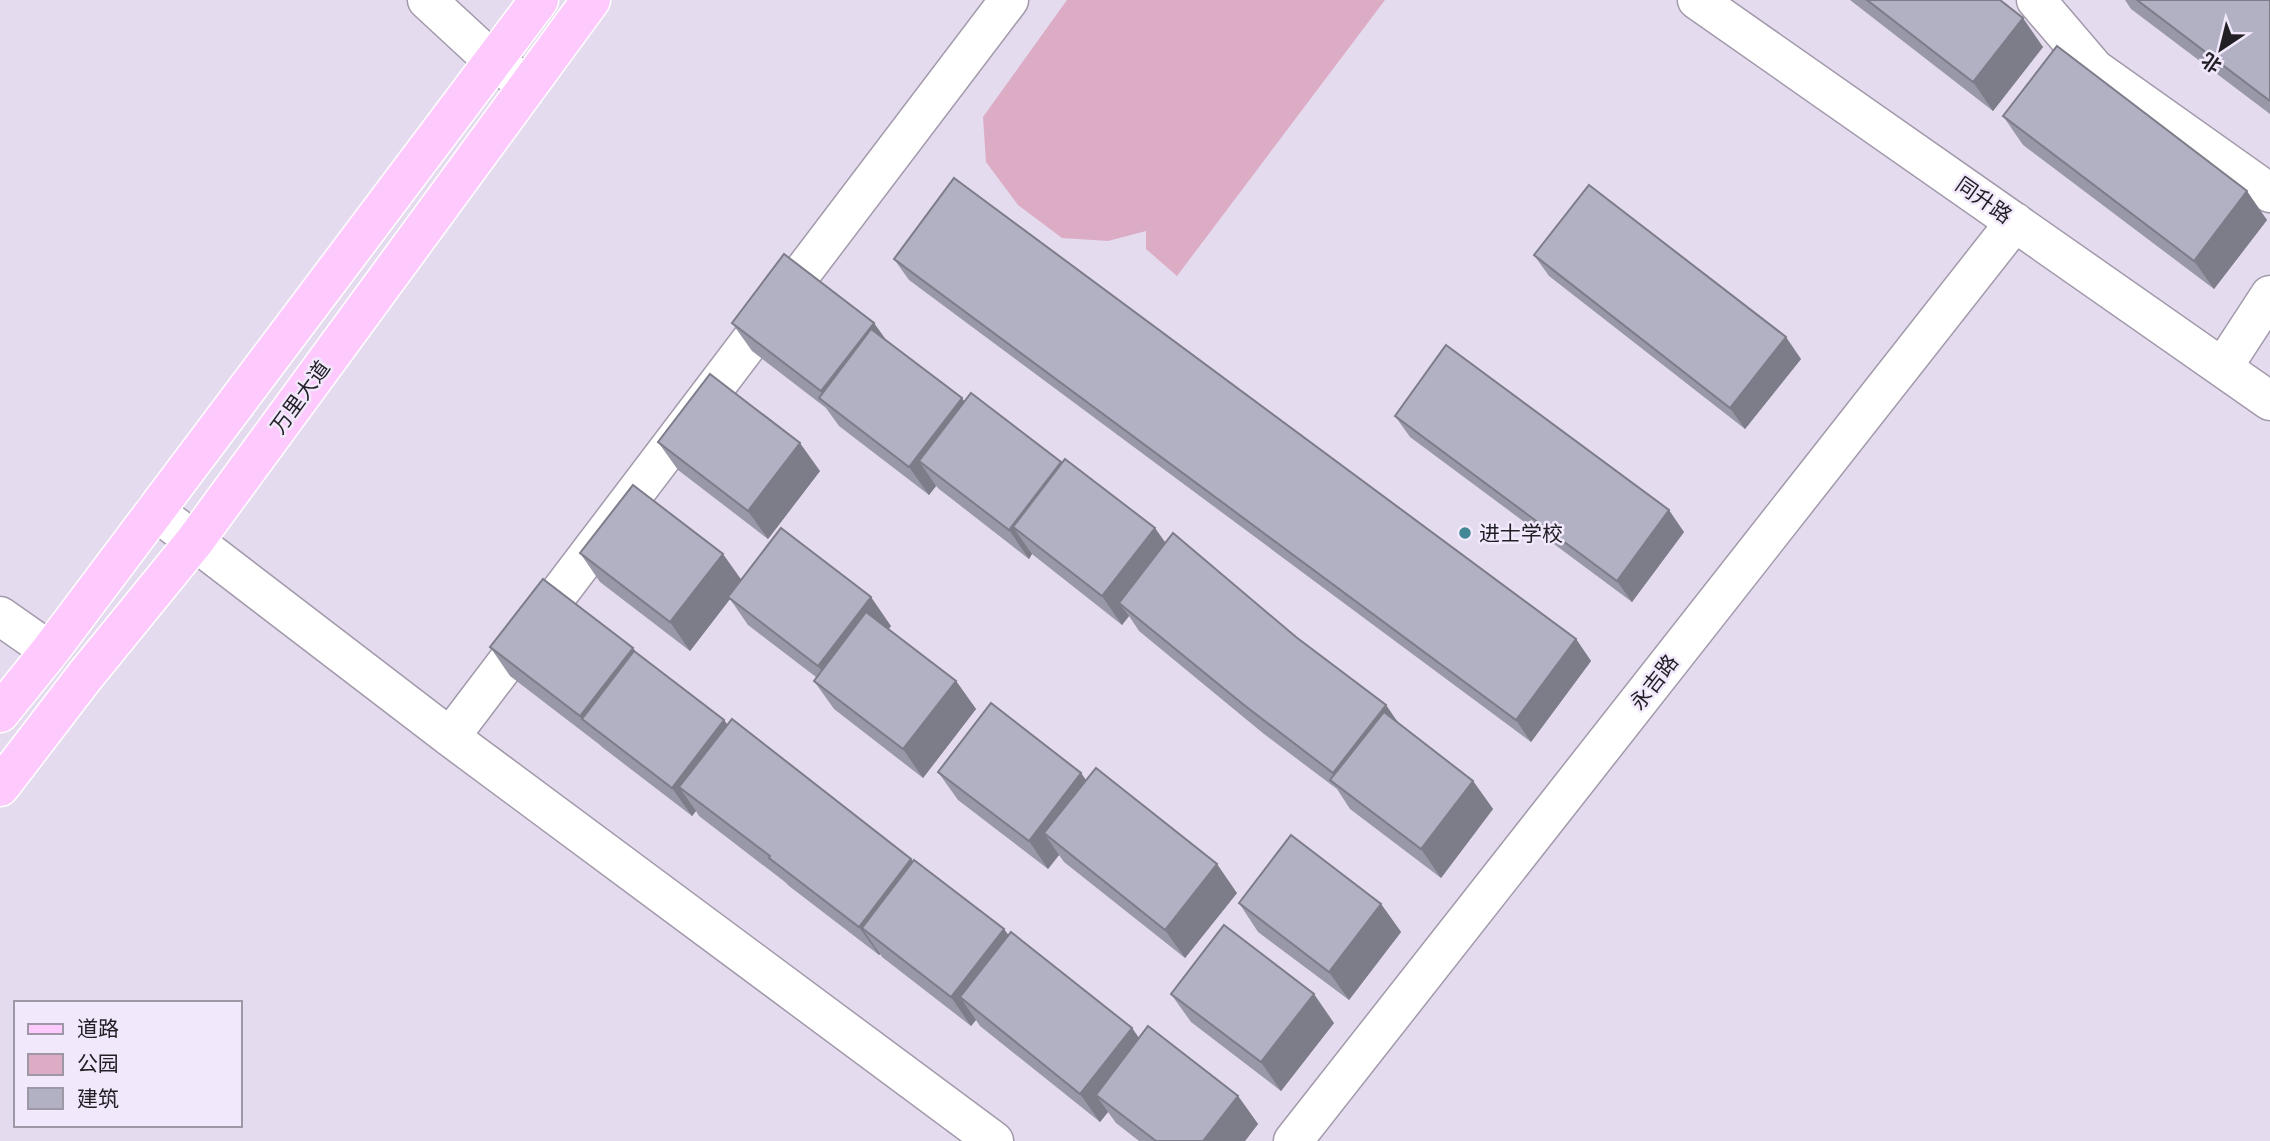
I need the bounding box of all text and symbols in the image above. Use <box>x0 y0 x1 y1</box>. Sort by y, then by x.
north arrow <box>2186 14 2256 84</box>
text: 北 <box>2197 48 2226 77</box>
street label: 同升路 <box>1951 172 2017 228</box>
street label: 万里大道 <box>265 356 335 438</box>
place label: 进士学校 <box>1479 521 1563 546</box>
marker: 进士学校 <box>1457 525 1473 541</box>
street label: 永吉路 <box>1625 649 1683 715</box>
legend <box>14 1001 242 1127</box>
text: 道路 <box>77 1016 119 1041</box>
text: 公园 <box>77 1051 119 1076</box>
text: 建筑 <box>77 1086 119 1111</box>

